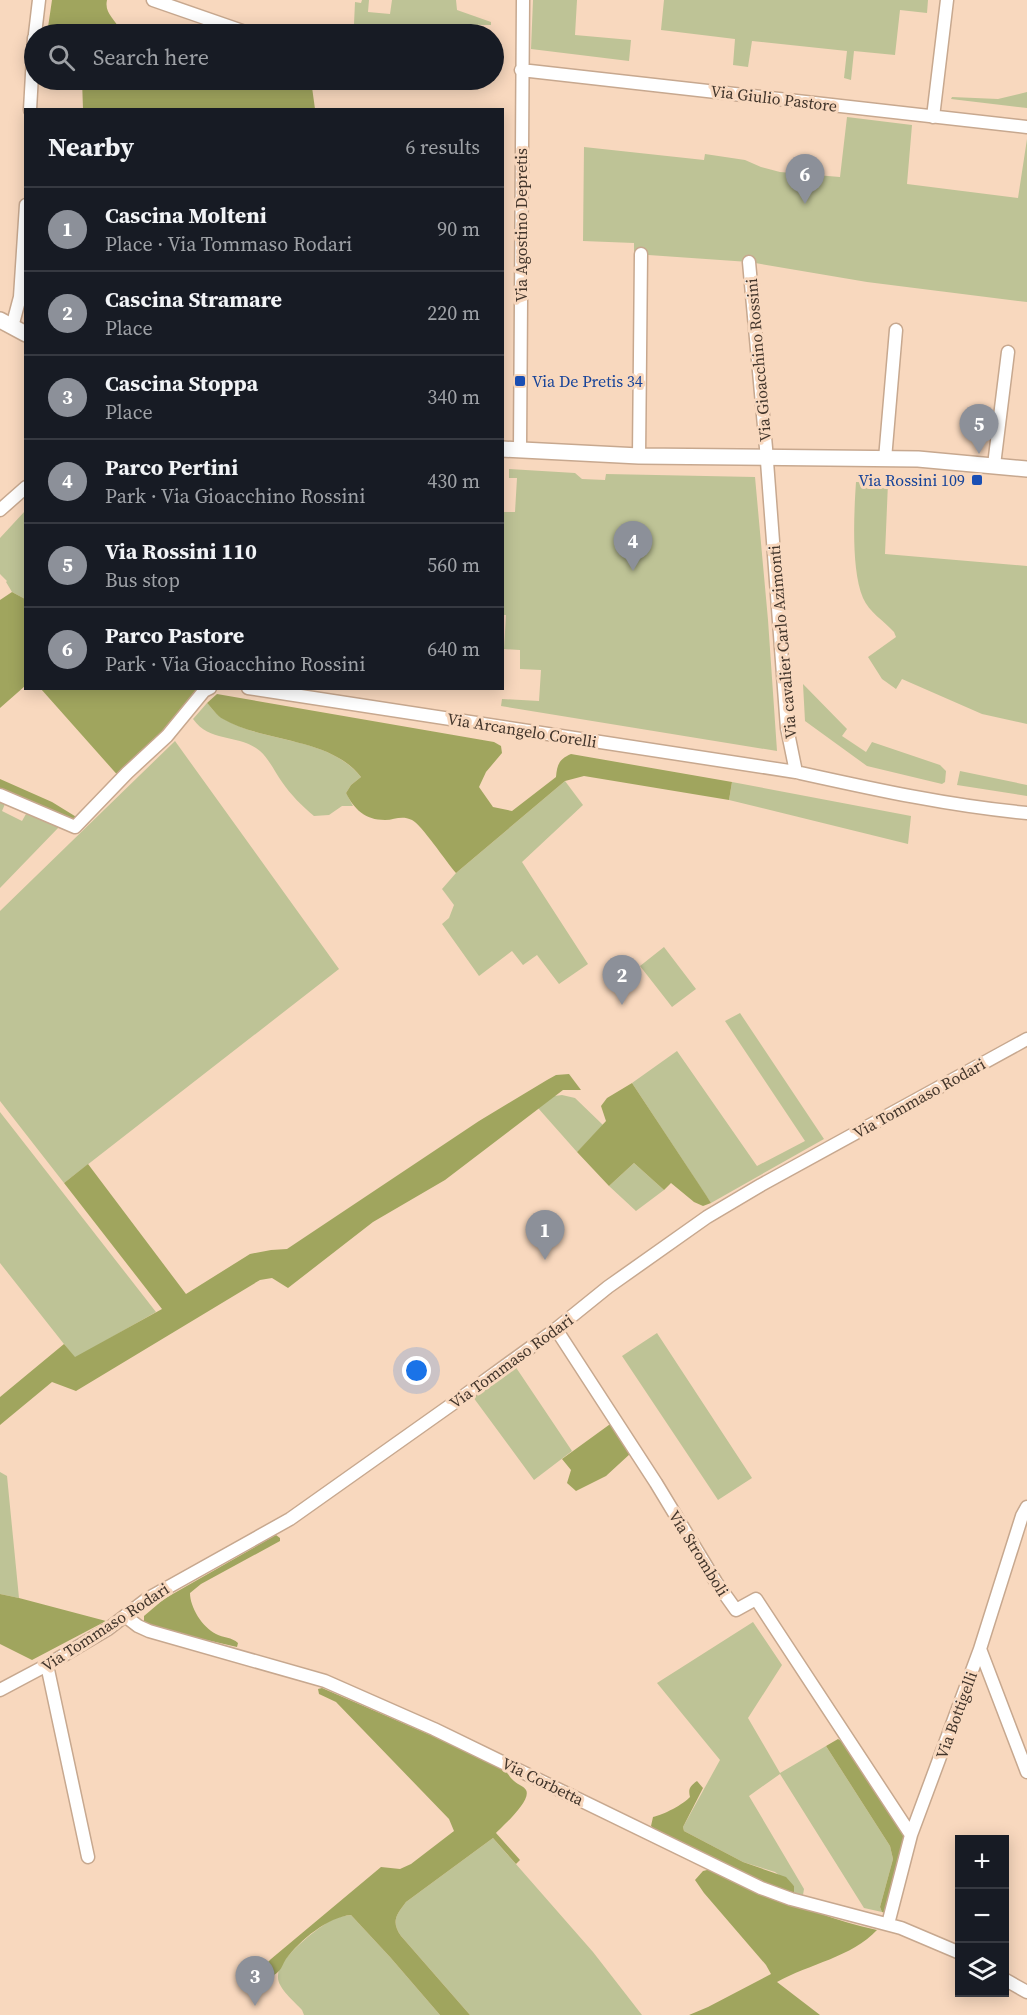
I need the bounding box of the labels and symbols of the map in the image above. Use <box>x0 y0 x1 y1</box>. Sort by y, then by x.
street label: Via Giulio Pastore <box>710 79 838 117</box>
street label: Via Agostino Depretis <box>510 148 532 302</box>
pin: 6 <box>786 154 824 204</box>
street label: Via Gioacchino Rossini <box>740 277 776 443</box>
place label: Via De Pretis 34 <box>532 370 643 392</box>
marker: Via De Pretis 34 <box>513 374 527 388</box>
pin: 5 <box>960 404 998 454</box>
place label: Via Rossini 109 <box>858 469 965 491</box>
marker: Via Rossini 109 <box>970 473 984 487</box>
pin: 4 <box>614 522 652 571</box>
street label: Via cavalier Carlo Azimonti <box>763 544 801 740</box>
street label: Via Arcangelo Corelli <box>446 707 598 753</box>
pin: 2 <box>602 956 642 1005</box>
street label: Via Tommaso Rodari <box>849 1052 989 1143</box>
pin: 1 <box>526 1210 564 1260</box>
street label: Via Tommaso Rodari <box>445 1308 577 1413</box>
your location <box>402 1356 431 1385</box>
street label: Via Stromboli <box>664 1506 734 1600</box>
street label: Via Tommaso Rodari <box>37 1577 173 1677</box>
street label: Via Bottigelli <box>930 1668 982 1762</box>
street label: Via Corbetta <box>498 1752 588 1811</box>
pin: 3 <box>236 1956 274 2006</box>

